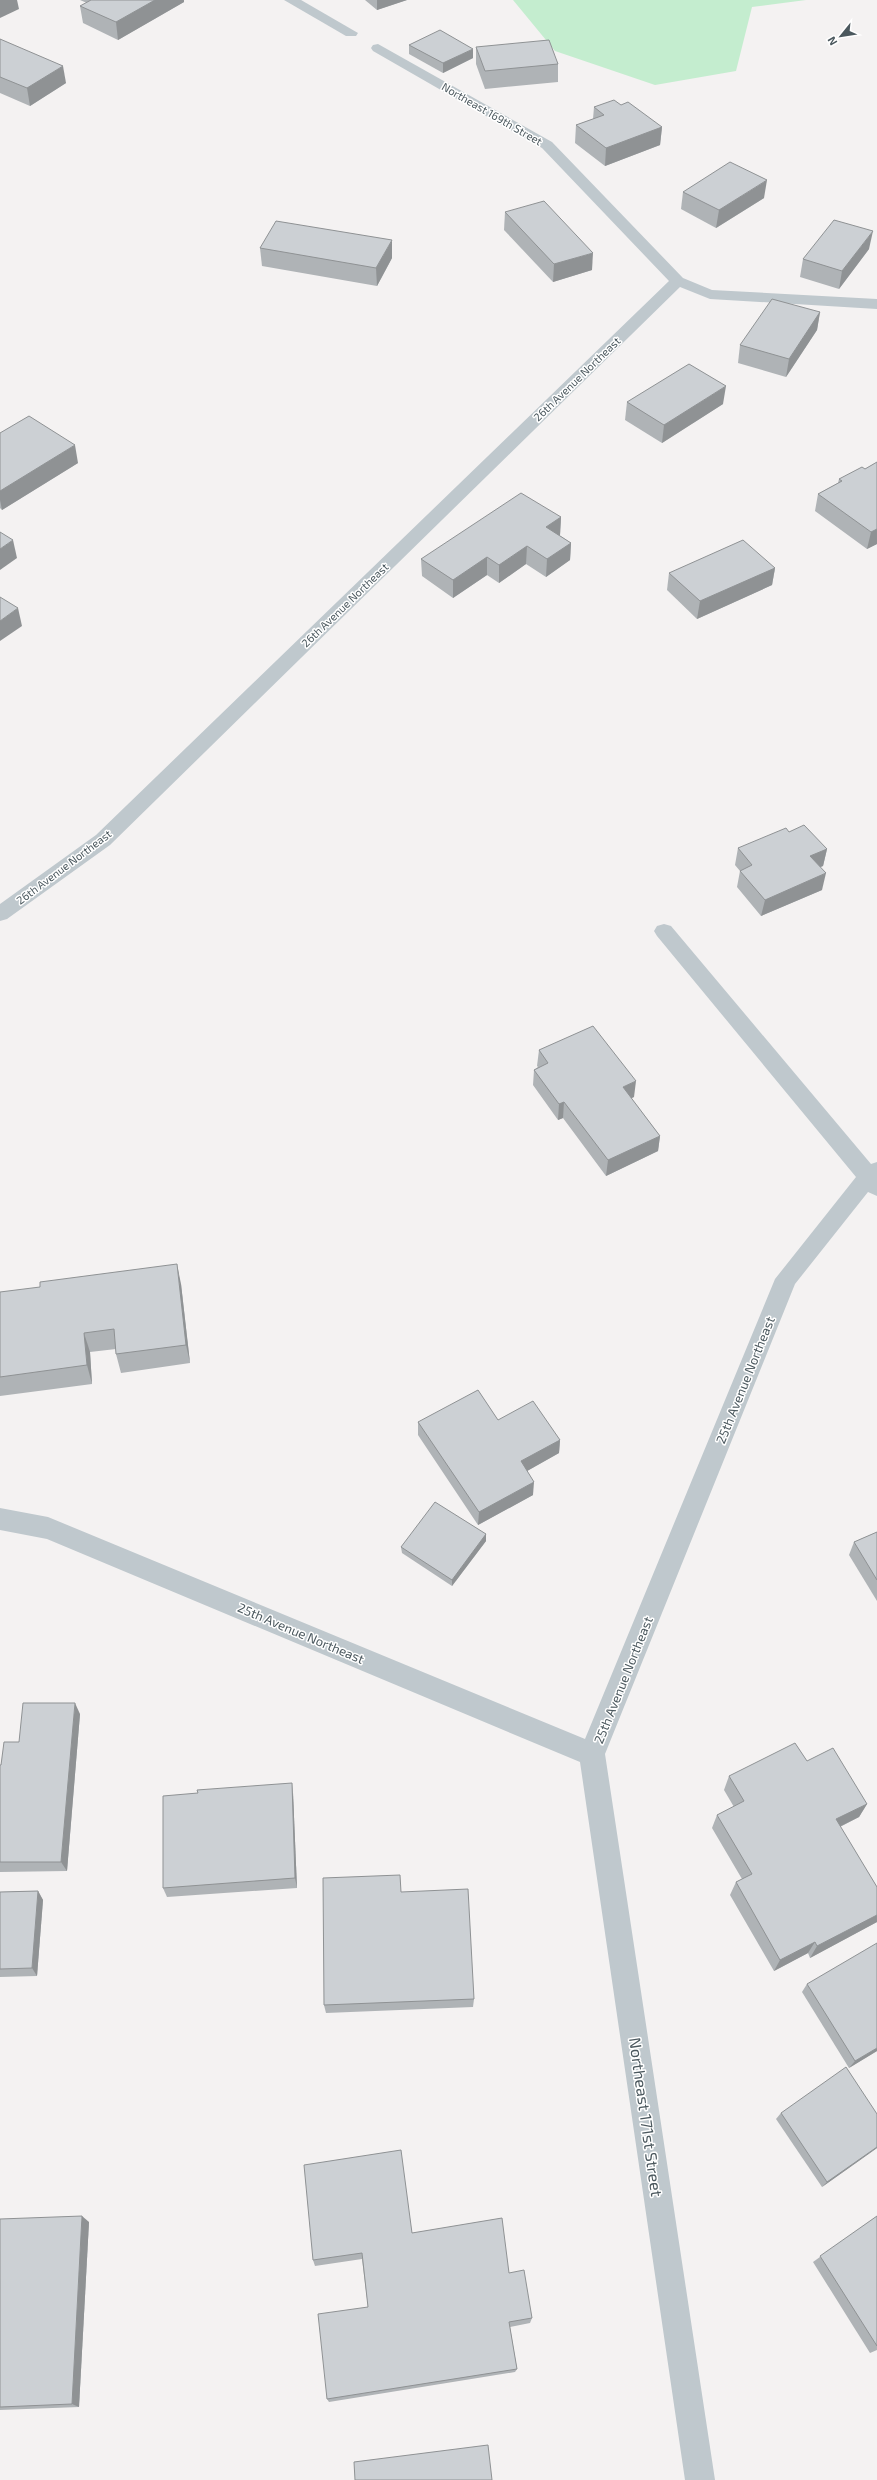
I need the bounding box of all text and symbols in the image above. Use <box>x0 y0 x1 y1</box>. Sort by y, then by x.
north arrow <box>821 16 861 56</box>
text: N <box>824 35 840 48</box>
street label: Northeast 169th Street <box>440 80 545 148</box>
street label: 26th Avenue Northeast <box>531 334 623 423</box>
street label: 26th Avenue Northeast <box>299 560 391 649</box>
street label: 26th Avenue Northeast <box>14 827 114 906</box>
street label: 25th Avenue Northeast <box>712 1314 778 1446</box>
street label: 25th Avenue Northeast <box>235 1599 367 1667</box>
street label: 25th Avenue Northeast <box>590 1614 656 1746</box>
street label: Northeast 171st Street <box>626 2036 667 2198</box>

